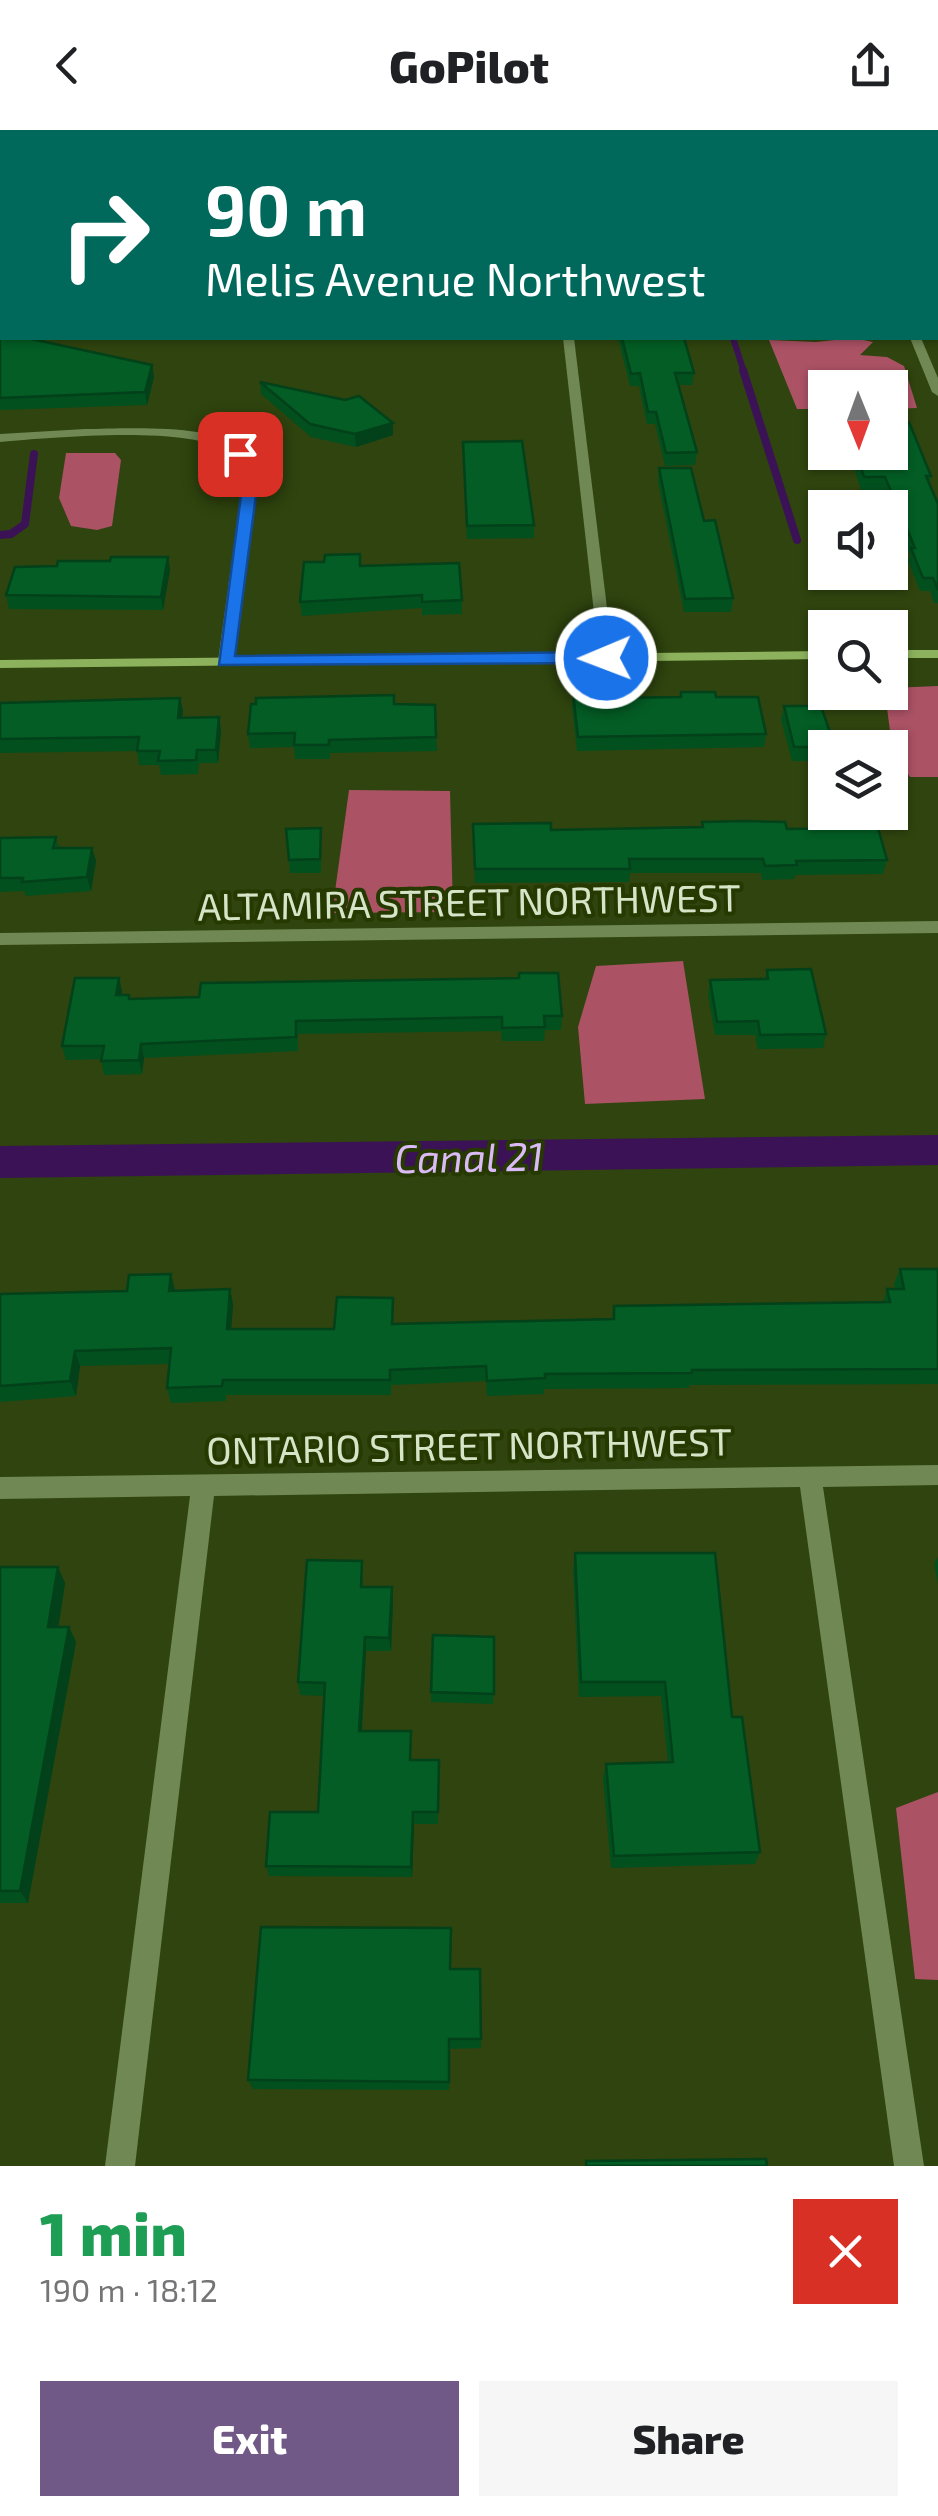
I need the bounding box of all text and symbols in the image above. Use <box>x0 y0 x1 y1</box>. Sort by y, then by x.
icon: back <box>40 38 95 93</box>
text: GoPilot <box>389 38 549 92</box>
icon: share <box>843 38 898 93</box>
text: 90 m <box>205 166 367 250</box>
icon: right <box>40 170 170 300</box>
text: Melis Avenue Northwest <box>205 251 706 305</box>
north arrow <box>808 370 908 470</box>
map controls <box>808 370 908 830</box>
pin <box>198 412 283 497</box>
icon: arrive <box>213 427 268 482</box>
button: sound <box>808 490 908 590</box>
position arrow <box>554 606 658 710</box>
button: search <box>808 610 908 710</box>
button: layers <box>808 730 908 830</box>
street label: ALTAMIRA STREET NORTHWEST <box>197 873 741 929</box>
water label: Canal 21 <box>394 1131 544 1181</box>
street label: ONTARIO STREET NORTHWEST <box>206 1417 732 1473</box>
text: 1 min <box>40 2196 187 2268</box>
button: close <box>793 2199 898 2304</box>
text: 190 m · 18:12 <box>40 2270 218 2308</box>
button: Exit <box>40 2381 459 2496</box>
button: Share <box>479 2381 898 2496</box>

